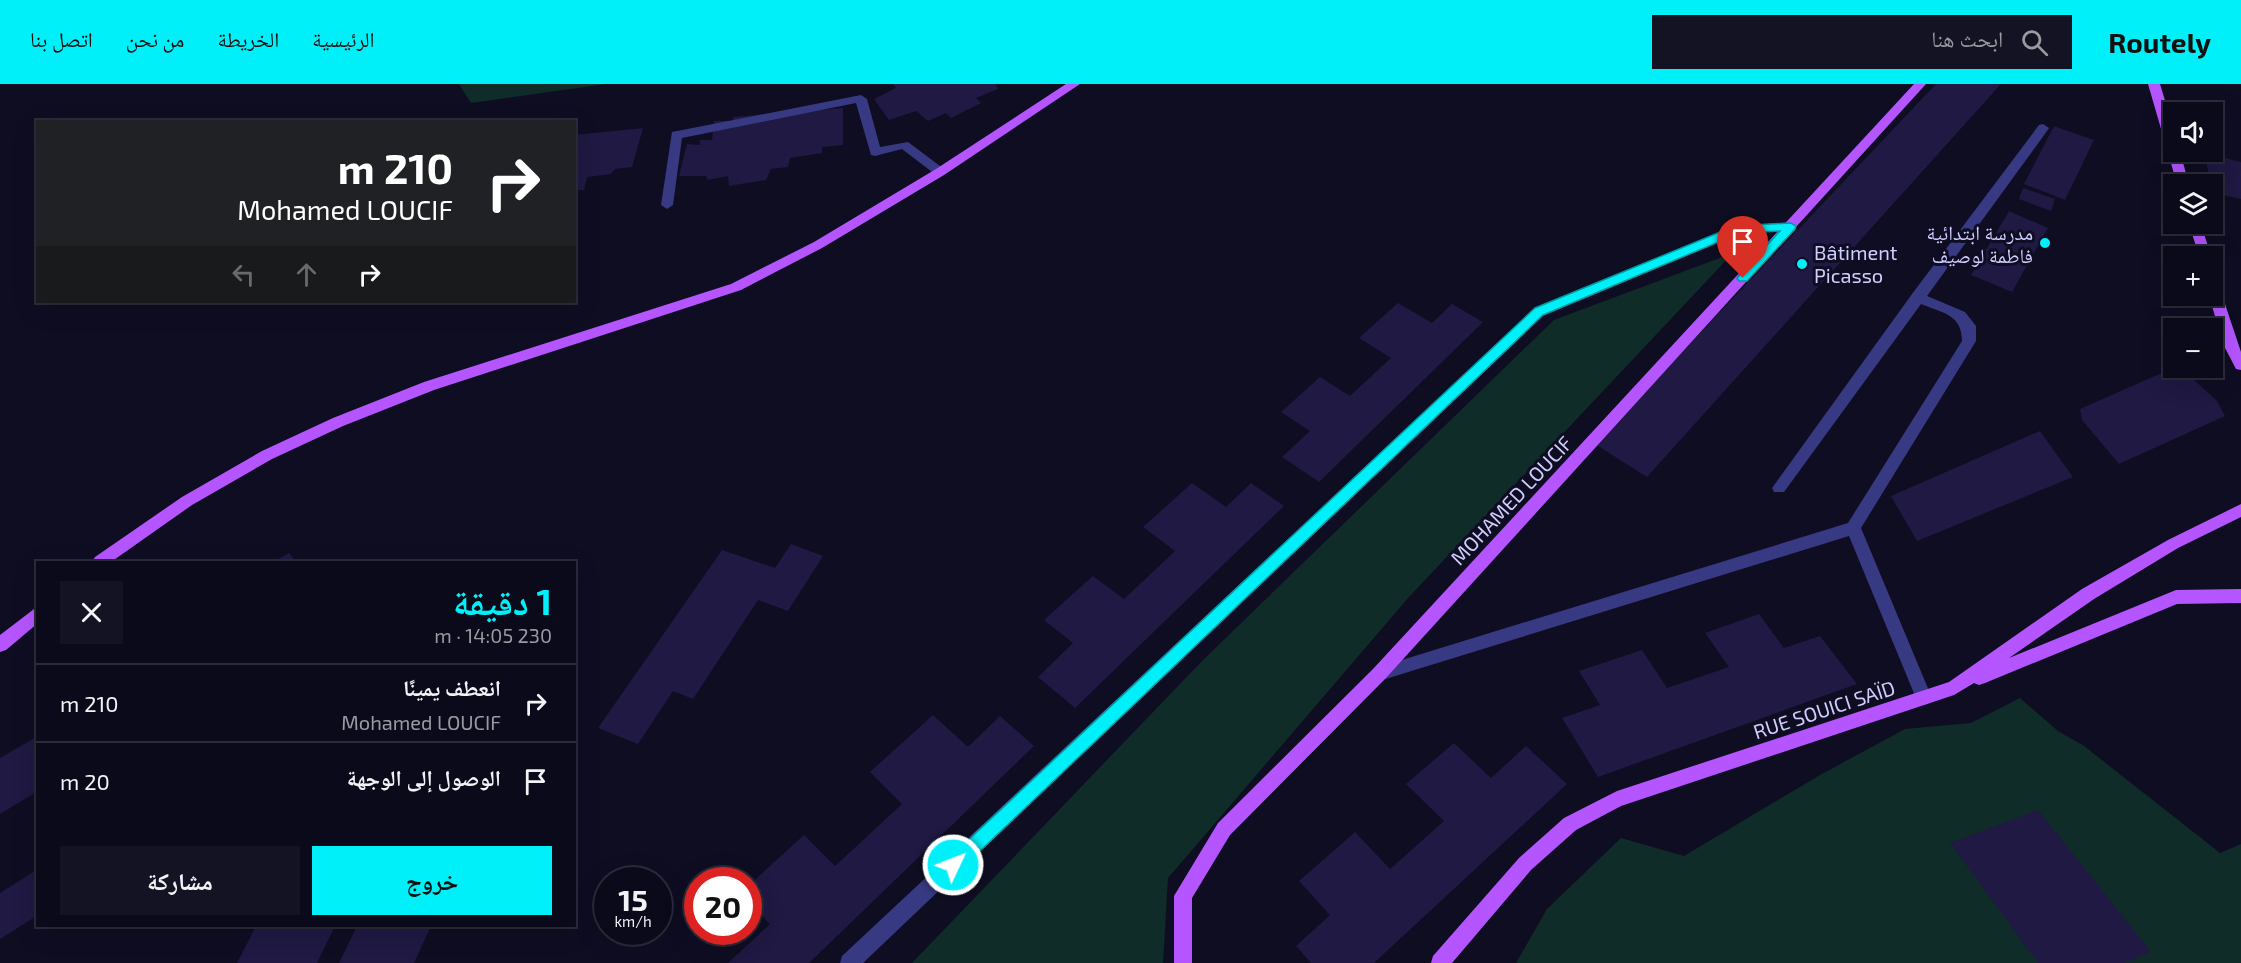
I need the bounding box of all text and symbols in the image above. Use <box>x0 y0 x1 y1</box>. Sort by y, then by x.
search box <box>1652 15 2072 69</box>
text: ابحث هنا <box>1931 25 2003 51</box>
text: Routely <box>2108 25 2211 59</box>
text: اتصل بنا <box>30 26 93 51</box>
text: من نحن <box>126 26 184 51</box>
text: الخريطة <box>217 26 279 51</box>
text: الرئيسية <box>312 26 375 51</box>
icon: search <box>2018 26 2051 59</box>
map controls <box>2163 102 2223 378</box>
button: sound <box>2163 102 2223 162</box>
text: 210 m <box>338 142 453 192</box>
icon: right <box>474 144 552 222</box>
button: layers <box>2163 174 2223 234</box>
text: Mohamed LOUCIF <box>237 193 453 225</box>
pin <box>1717 216 1768 278</box>
place label: مدرسة ابتدائية فاطمة لوصيف <box>1927 220 2033 267</box>
icon: arrive <box>1726 225 1759 258</box>
marker: مدرسة ابتدائية فاطمة لوصيف <box>2038 236 2052 250</box>
place label: Bâtiment Picasso <box>1814 240 1898 287</box>
button: + <box>2163 246 2223 306</box>
marker: Bâtiment Picasso <box>1795 257 1809 271</box>
icon: left <box>227 258 260 291</box>
icon: ahead <box>290 258 323 291</box>
icon: right <box>353 258 386 291</box>
button: − <box>2163 318 2223 378</box>
street label: MOHAMED LOUCIF <box>1445 431 1577 569</box>
text: 1 دقيقة <box>453 579 552 622</box>
button: close <box>60 581 123 644</box>
text: 230 m · 14:05 <box>434 623 552 647</box>
text: انعطف يمينًا <box>403 674 501 700</box>
street label: RUE SOUICI SAÏD <box>1750 675 1898 743</box>
icon: right <box>519 687 552 720</box>
text: 210 m <box>60 690 119 716</box>
text: Mohamed LOUCIF <box>341 710 501 734</box>
text: الوصول إلى الوجهة <box>347 764 501 790</box>
icon: arrive <box>519 765 552 798</box>
text: 20 m <box>60 768 110 794</box>
position arrow <box>921 833 985 897</box>
button: مشاركة <box>60 846 300 915</box>
button: خروج <box>312 846 552 915</box>
speed limit sign: 20 <box>684 867 762 945</box>
text: 15 <box>618 881 648 917</box>
text: km/h <box>614 912 652 930</box>

